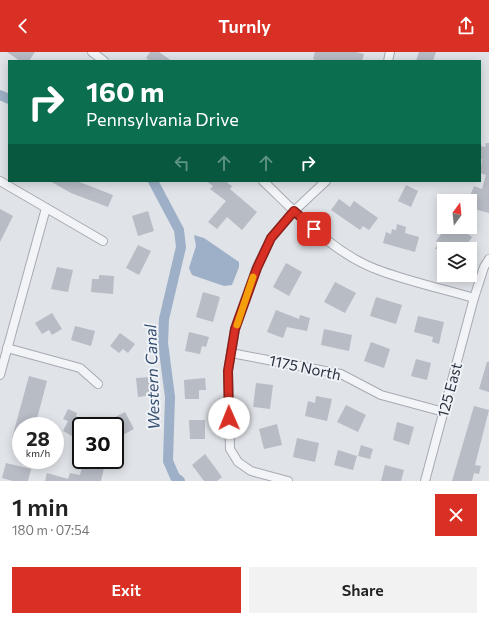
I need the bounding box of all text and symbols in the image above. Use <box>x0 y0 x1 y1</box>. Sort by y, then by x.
icon: back <box>12 15 34 37</box>
text: Turnly <box>218 15 271 37</box>
icon: share <box>455 15 477 37</box>
text: 160 m <box>86 74 164 108</box>
icon: right <box>20 76 72 128</box>
text: Pennsylvania Drive <box>86 108 239 130</box>
icon: left <box>171 152 193 174</box>
icon: ahead <box>213 152 235 174</box>
icon: ahead <box>255 152 277 174</box>
icon: right <box>297 152 319 174</box>
north arrow <box>437 194 477 234</box>
map controls <box>437 194 477 282</box>
pin <box>297 212 331 246</box>
icon: arrive <box>303 218 325 240</box>
button: layers <box>437 242 477 282</box>
water label: Western Canal <box>140 323 163 430</box>
street label: 1175 North <box>268 351 343 383</box>
street label: 125 East <box>433 360 465 419</box>
position arrow <box>208 397 250 439</box>
speed limit sign: 30 <box>72 417 124 469</box>
text: 28 <box>26 426 50 450</box>
text: km/h <box>26 447 50 459</box>
text: 1 min <box>12 492 69 521</box>
button: close <box>435 494 477 536</box>
text: 180 m · 07:54 <box>12 522 89 538</box>
button: Exit <box>12 567 241 613</box>
button: Share <box>249 567 477 613</box>

